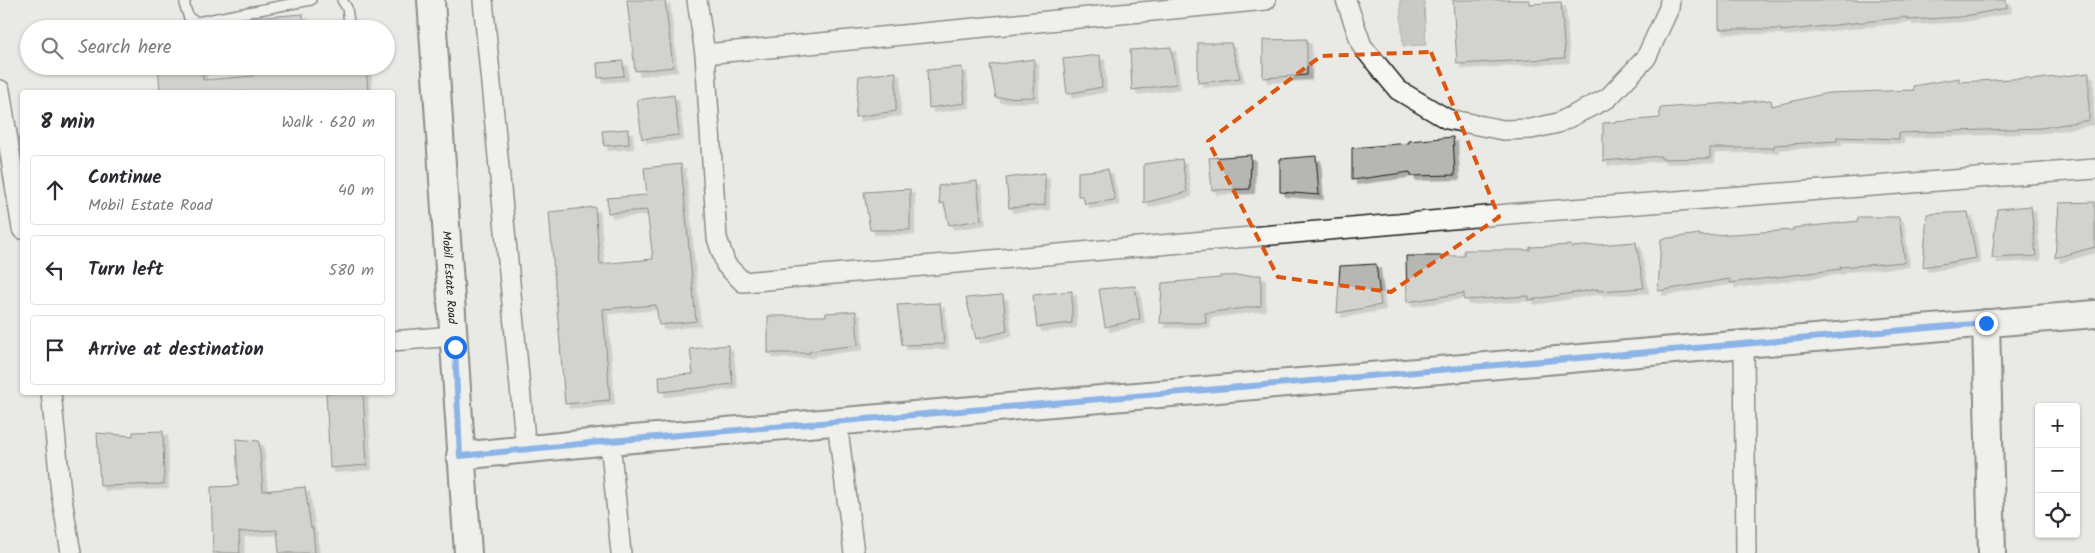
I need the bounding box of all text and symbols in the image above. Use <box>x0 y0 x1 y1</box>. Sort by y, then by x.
search box <box>20 20 395 75</box>
text: Search here <box>78 33 172 63</box>
icon: search <box>38 34 66 62</box>
text: 8 min <box>40 106 95 139</box>
text: Walk · 620 m <box>282 110 375 135</box>
text: Continue <box>88 163 161 193</box>
icon: ahead <box>41 176 69 204</box>
text: 40 m <box>338 178 374 203</box>
text: Mobil Estate Road <box>88 193 212 218</box>
street label: Mobil Estate Road <box>436 230 462 326</box>
text: Turn left <box>88 255 163 285</box>
icon: left <box>41 256 69 284</box>
text: 580 m <box>329 258 374 283</box>
route end <box>1975 312 1998 335</box>
text: Arrive at destination <box>88 335 264 365</box>
icon: arrive <box>41 336 69 364</box>
route start <box>444 336 467 359</box>
map controls <box>2035 403 2080 538</box>
button: + <box>2035 403 2080 448</box>
button: − <box>2035 448 2080 493</box>
button: locate <box>2035 493 2080 538</box>

